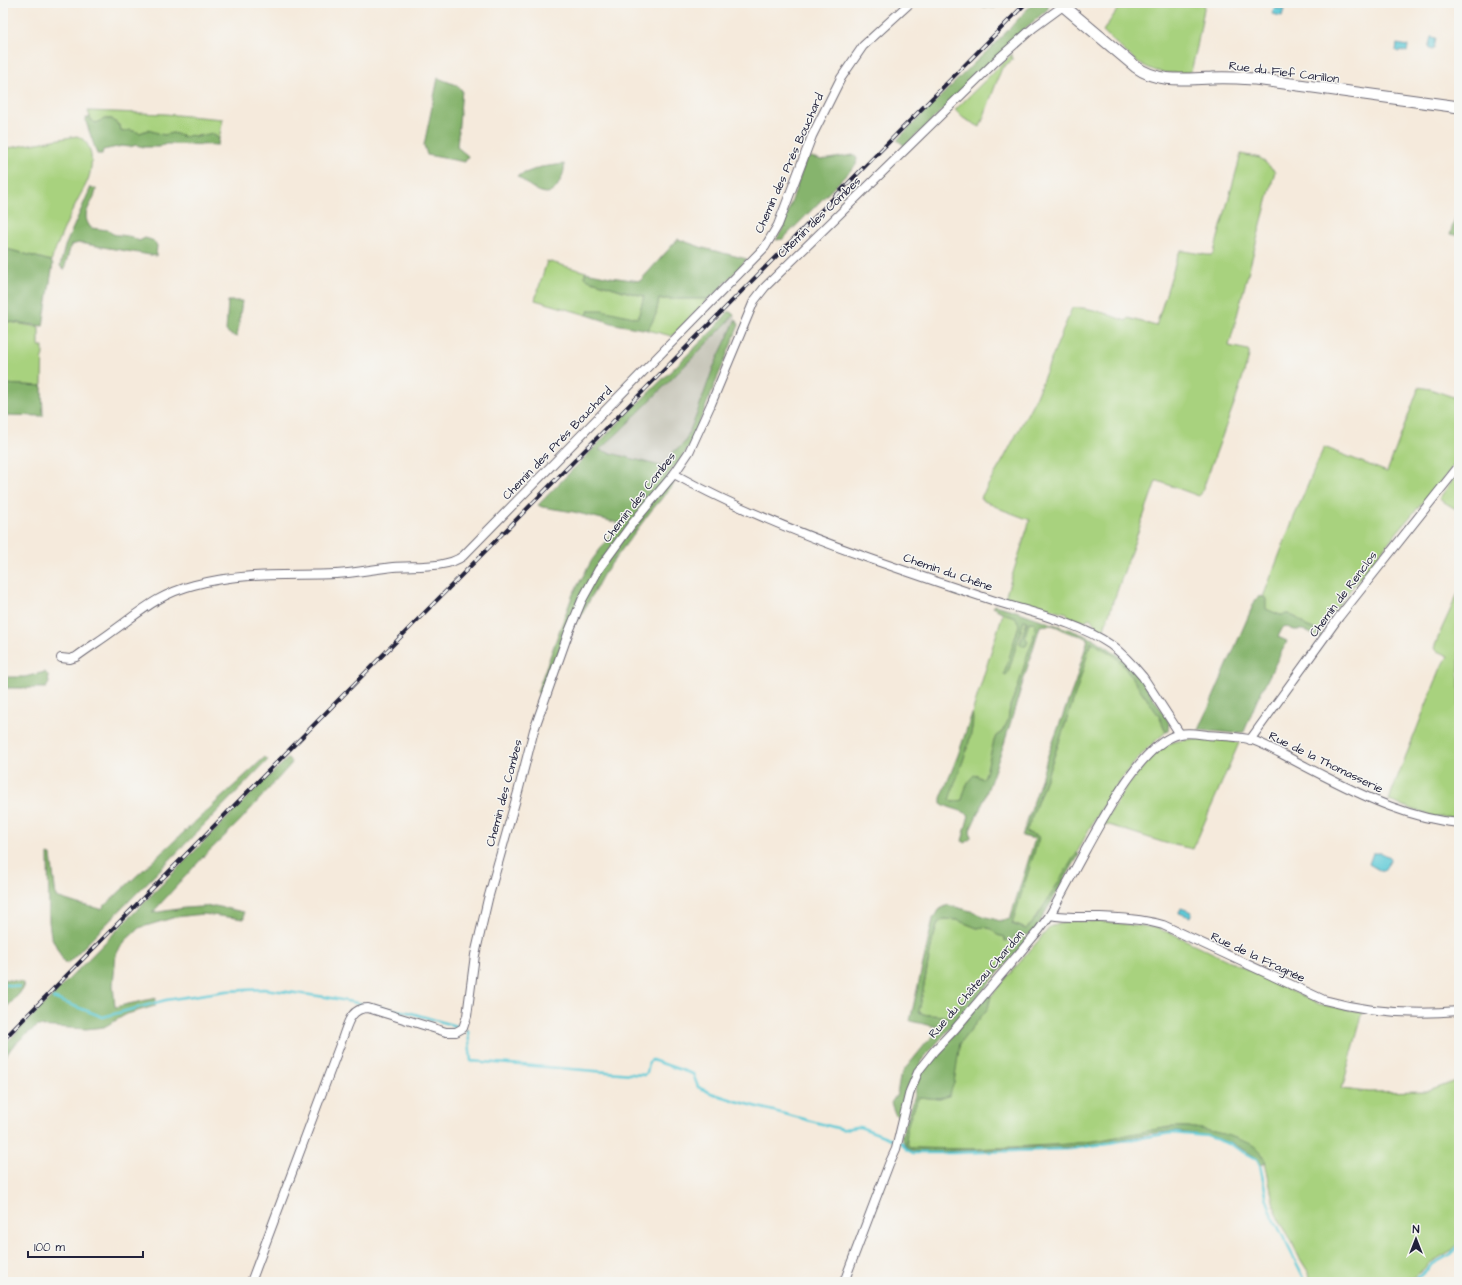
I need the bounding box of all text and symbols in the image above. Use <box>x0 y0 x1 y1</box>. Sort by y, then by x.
street label: Rue du Fief Carillon <box>1228 57 1340 88</box>
street label: Chemin des Prés Bouchard <box>751 90 828 236</box>
street label: Chemin des Combes <box>774 173 865 262</box>
street label: Chemin des Prés Bouchard <box>499 383 616 504</box>
street label: Chemin des Combes <box>599 449 680 546</box>
street label: Chemin de Renclos <box>1305 548 1381 641</box>
street label: Chemin du Chêne <box>901 549 995 596</box>
street label: Rue de la Thomasserie <box>1266 727 1386 798</box>
street label: Chemin des Combes <box>482 738 527 849</box>
street label: Rue du Château Chardon <box>925 927 1028 1042</box>
street label: Rue de la Fragnée <box>1207 928 1308 988</box>
north arrow <box>1396 1219 1436 1259</box>
text: N <box>1413 1222 1420 1237</box>
scale bar <box>28 1233 143 1259</box>
text: 100 m <box>34 1239 65 1256</box>

